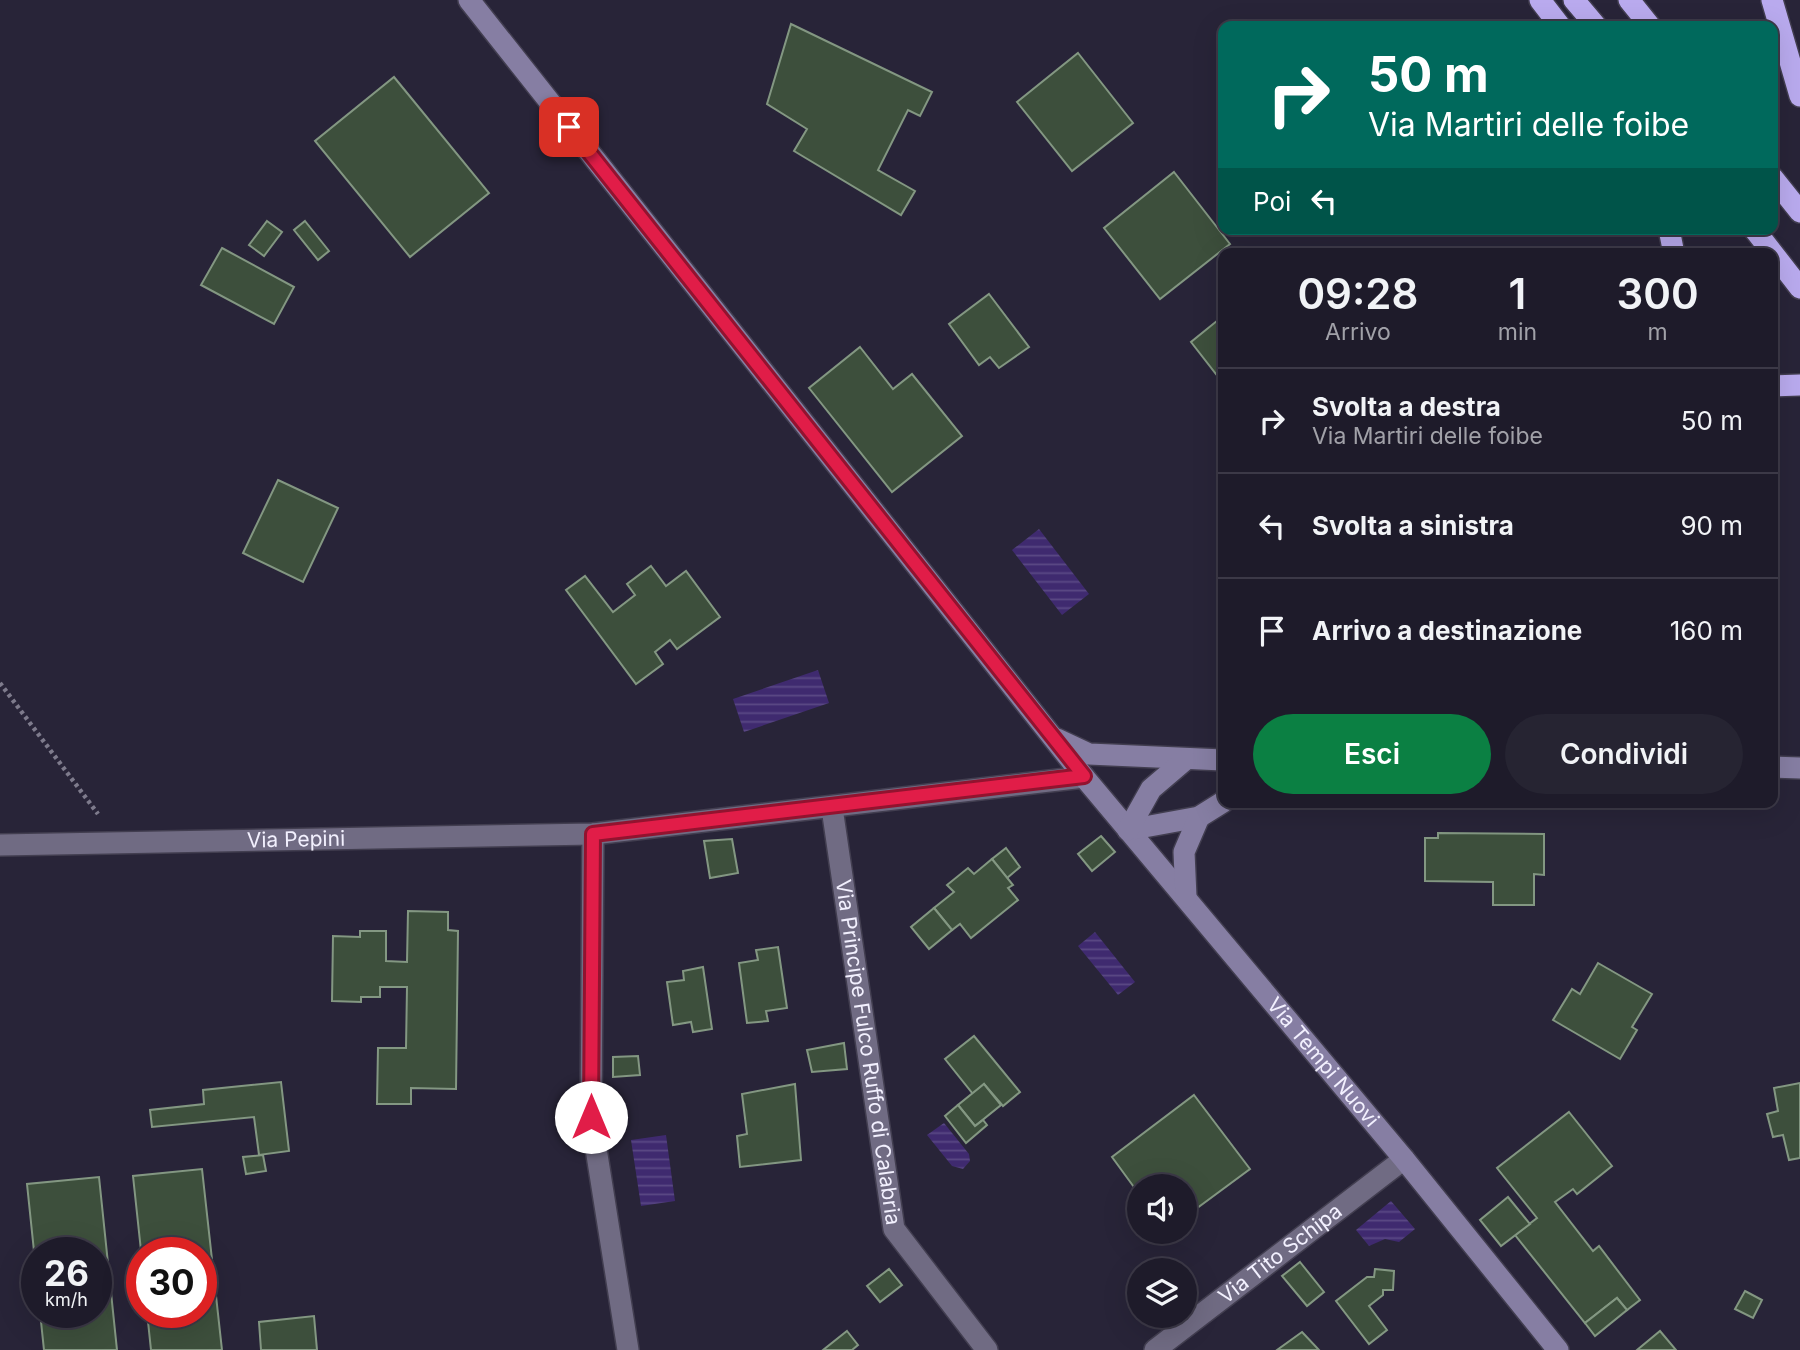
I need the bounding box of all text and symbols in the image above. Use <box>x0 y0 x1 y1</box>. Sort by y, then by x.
text: 50 m <box>1368 45 1489 104</box>
icon: right <box>1253 49 1344 140</box>
pin <box>539 97 599 157</box>
text: Via Martiri delle foibe <box>1368 105 1689 144</box>
icon: arrive <box>550 108 588 146</box>
icon: left <box>1305 182 1343 220</box>
text: Poi <box>1253 186 1291 217</box>
text: 09:28 <box>1297 268 1418 319</box>
text: 1 <box>1509 268 1526 319</box>
text: 300 <box>1616 268 1699 319</box>
text: Arrivo <box>1325 318 1391 346</box>
text: min <box>1498 318 1537 346</box>
text: m <box>1647 318 1668 346</box>
text: Svolta a destra <box>1312 391 1501 422</box>
icon: right <box>1253 402 1291 440</box>
text: 50 m <box>1681 405 1743 436</box>
text: Via Martiri delle foibe <box>1312 422 1543 450</box>
icon: left <box>1253 507 1291 545</box>
text: Svolta a sinistra <box>1312 510 1514 541</box>
text: 90 m <box>1680 510 1743 541</box>
icon: arrive <box>1253 612 1291 650</box>
text: Arrivo a destinazione <box>1312 615 1582 646</box>
text: 160 m <box>1670 615 1743 646</box>
button: Esci <box>1253 714 1491 794</box>
button: Condividi <box>1505 714 1743 794</box>
street label: Via Pepini <box>247 826 345 852</box>
street label: Via Principe Fulco Ruffo di Calabria <box>831 878 906 1227</box>
street label: Via Tempi Nuovi <box>1262 992 1385 1132</box>
position arrow <box>554 1080 628 1154</box>
map controls <box>1127 1174 1197 1328</box>
button: sound <box>1127 1174 1197 1244</box>
street label: Via Tito Schipa <box>1213 1198 1347 1309</box>
speed limit sign: 30 <box>126 1237 217 1328</box>
text: 26 <box>44 1252 89 1294</box>
button: layers <box>1127 1258 1197 1328</box>
text: km/h <box>45 1289 88 1310</box>

